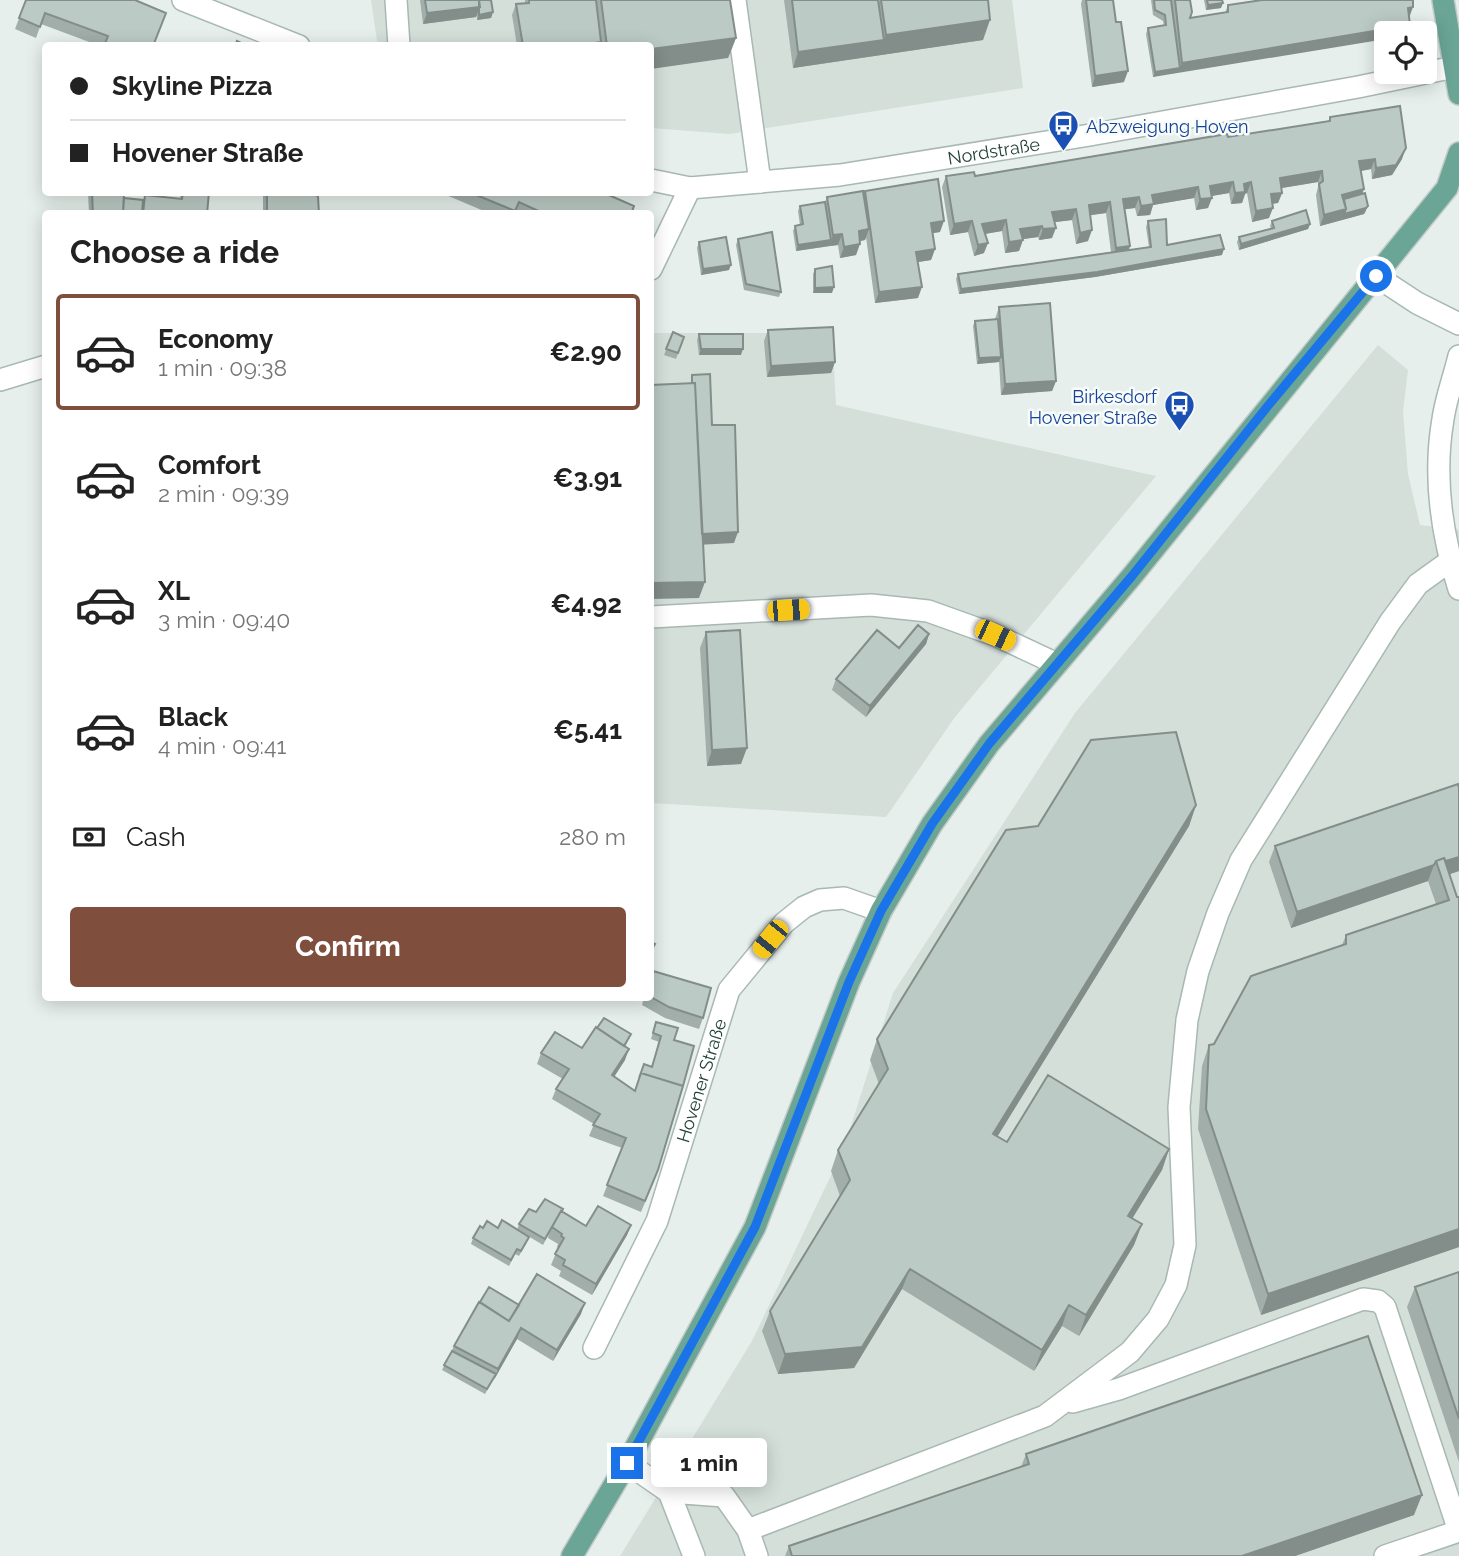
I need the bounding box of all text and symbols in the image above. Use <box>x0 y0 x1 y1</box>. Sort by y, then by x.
map controls <box>1374 21 1437 84</box>
button: locate <box>1374 21 1437 84</box>
text: Skyline Pizza <box>112 71 272 101</box>
bus stop icon: Abzweigung Hoven <box>1046 109 1080 153</box>
place label: Abzweigung Hoven <box>1086 116 1249 137</box>
street label: Nordstraße <box>946 133 1042 168</box>
text: Hovener Straße <box>112 138 303 168</box>
text: Choose a ride <box>70 233 279 270</box>
route start <box>1360 260 1392 292</box>
icon: car <box>74 321 137 384</box>
text: Economy <box>158 324 273 354</box>
text: €2.90 <box>549 337 622 367</box>
text: 1 min · 09:38 <box>158 354 287 381</box>
place label: Birkesdorf Hovener Straße <box>1029 386 1158 428</box>
bus stop icon: Birkesdorf Hovener Straße <box>1163 389 1197 433</box>
icon: car <box>74 447 137 510</box>
text: Comfort <box>158 450 261 480</box>
text: €3.91 <box>553 463 622 493</box>
text: 2 min · 09:39 <box>158 480 289 507</box>
icon: car <box>74 573 137 636</box>
text: XL <box>158 576 190 606</box>
text: €4.92 <box>551 589 622 619</box>
car <box>767 598 810 622</box>
text: 3 min · 09:40 <box>158 606 290 633</box>
car <box>972 617 1019 653</box>
icon: car <box>74 699 137 762</box>
text: Black <box>158 702 228 732</box>
text: €5.41 <box>553 715 622 745</box>
text: 4 min · 09:41 <box>158 732 286 759</box>
icon: cash <box>70 818 108 856</box>
text: Cash <box>126 822 186 852</box>
text: 280 m <box>559 823 626 850</box>
button: Confirm <box>70 907 626 987</box>
car <box>749 916 792 962</box>
street label: Hovener Straße <box>672 1016 730 1145</box>
callout: 1 min <box>652 1438 767 1488</box>
route end <box>611 1447 643 1479</box>
text: 1 min <box>680 1449 738 1476</box>

